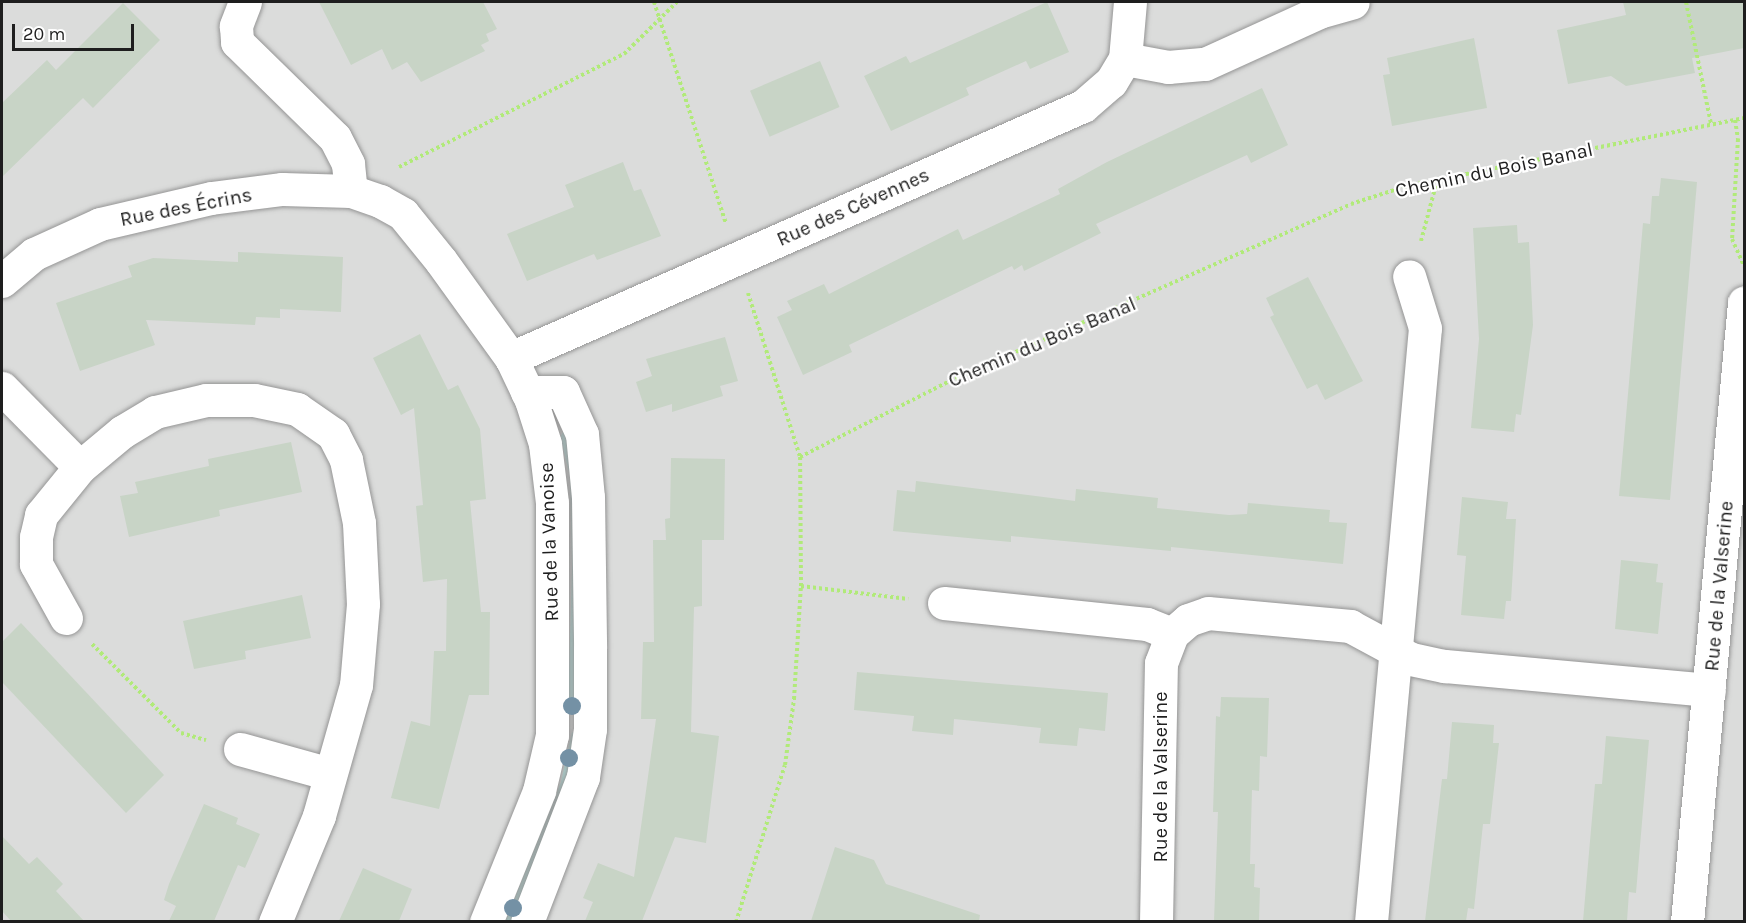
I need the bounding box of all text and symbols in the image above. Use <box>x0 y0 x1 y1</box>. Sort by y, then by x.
scale bar <box>15 12 136 50</box>
text: 20 m <box>23 23 65 45</box>
street label: Chemin du Bois Banal <box>1393 137 1595 203</box>
street label: Rue des Cévennes <box>773 163 933 251</box>
street label: Rue des Écrins <box>118 182 254 232</box>
street label: Chemin du Bois Banal <box>945 292 1139 392</box>
street label: Rue de la Vanoise <box>534 462 564 622</box>
street label: Rue de la Valserine <box>1700 500 1738 672</box>
street label: Rue de la Valserine <box>1148 691 1172 863</box>

